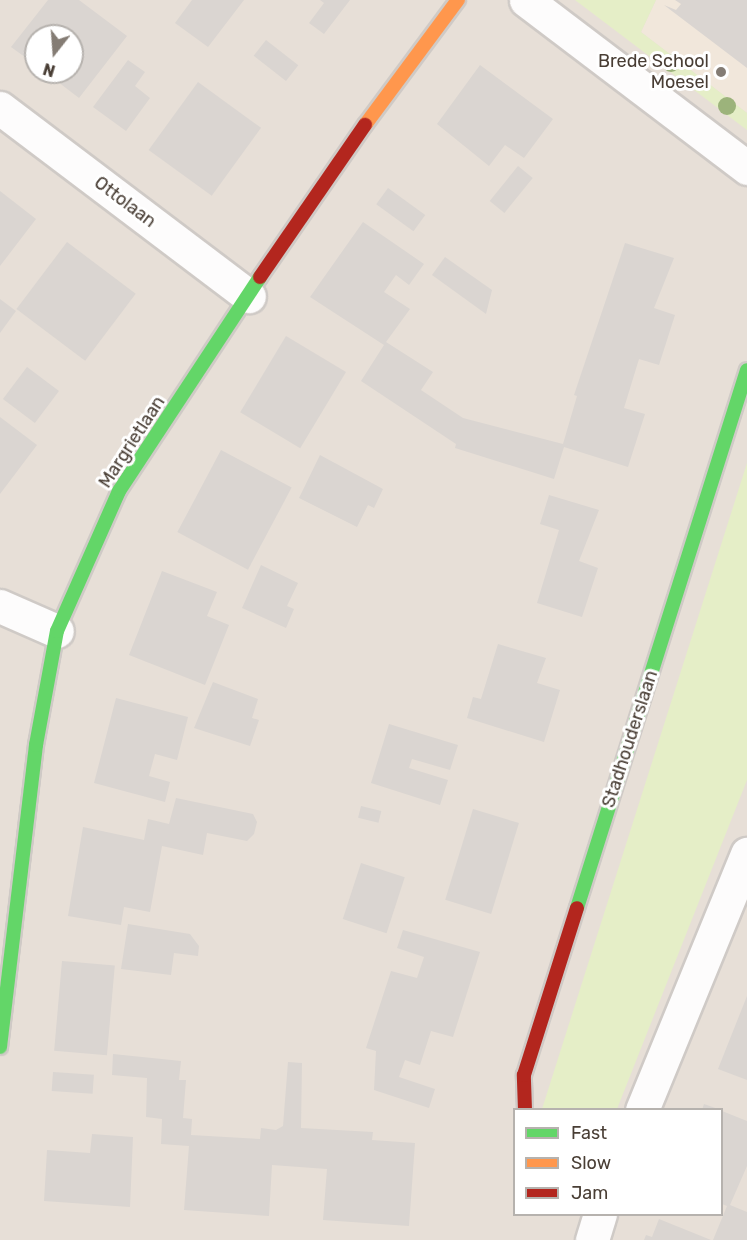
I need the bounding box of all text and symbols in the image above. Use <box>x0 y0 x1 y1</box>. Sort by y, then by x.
north arrow <box>24 24 84 84</box>
place label: Brede School Moesel <box>598 51 709 94</box>
text: N <box>41 59 57 81</box>
marker: Brede School Moesel <box>714 65 728 79</box>
street label: Ottolaan <box>90 172 160 232</box>
street label: Margrietlaan <box>94 392 170 492</box>
street label: Stadhouderslaan <box>598 668 662 810</box>
legend <box>513 1108 723 1216</box>
text: Fast <box>571 1122 607 1144</box>
text: Slow <box>571 1152 611 1174</box>
text: Jam <box>571 1182 608 1204</box>

